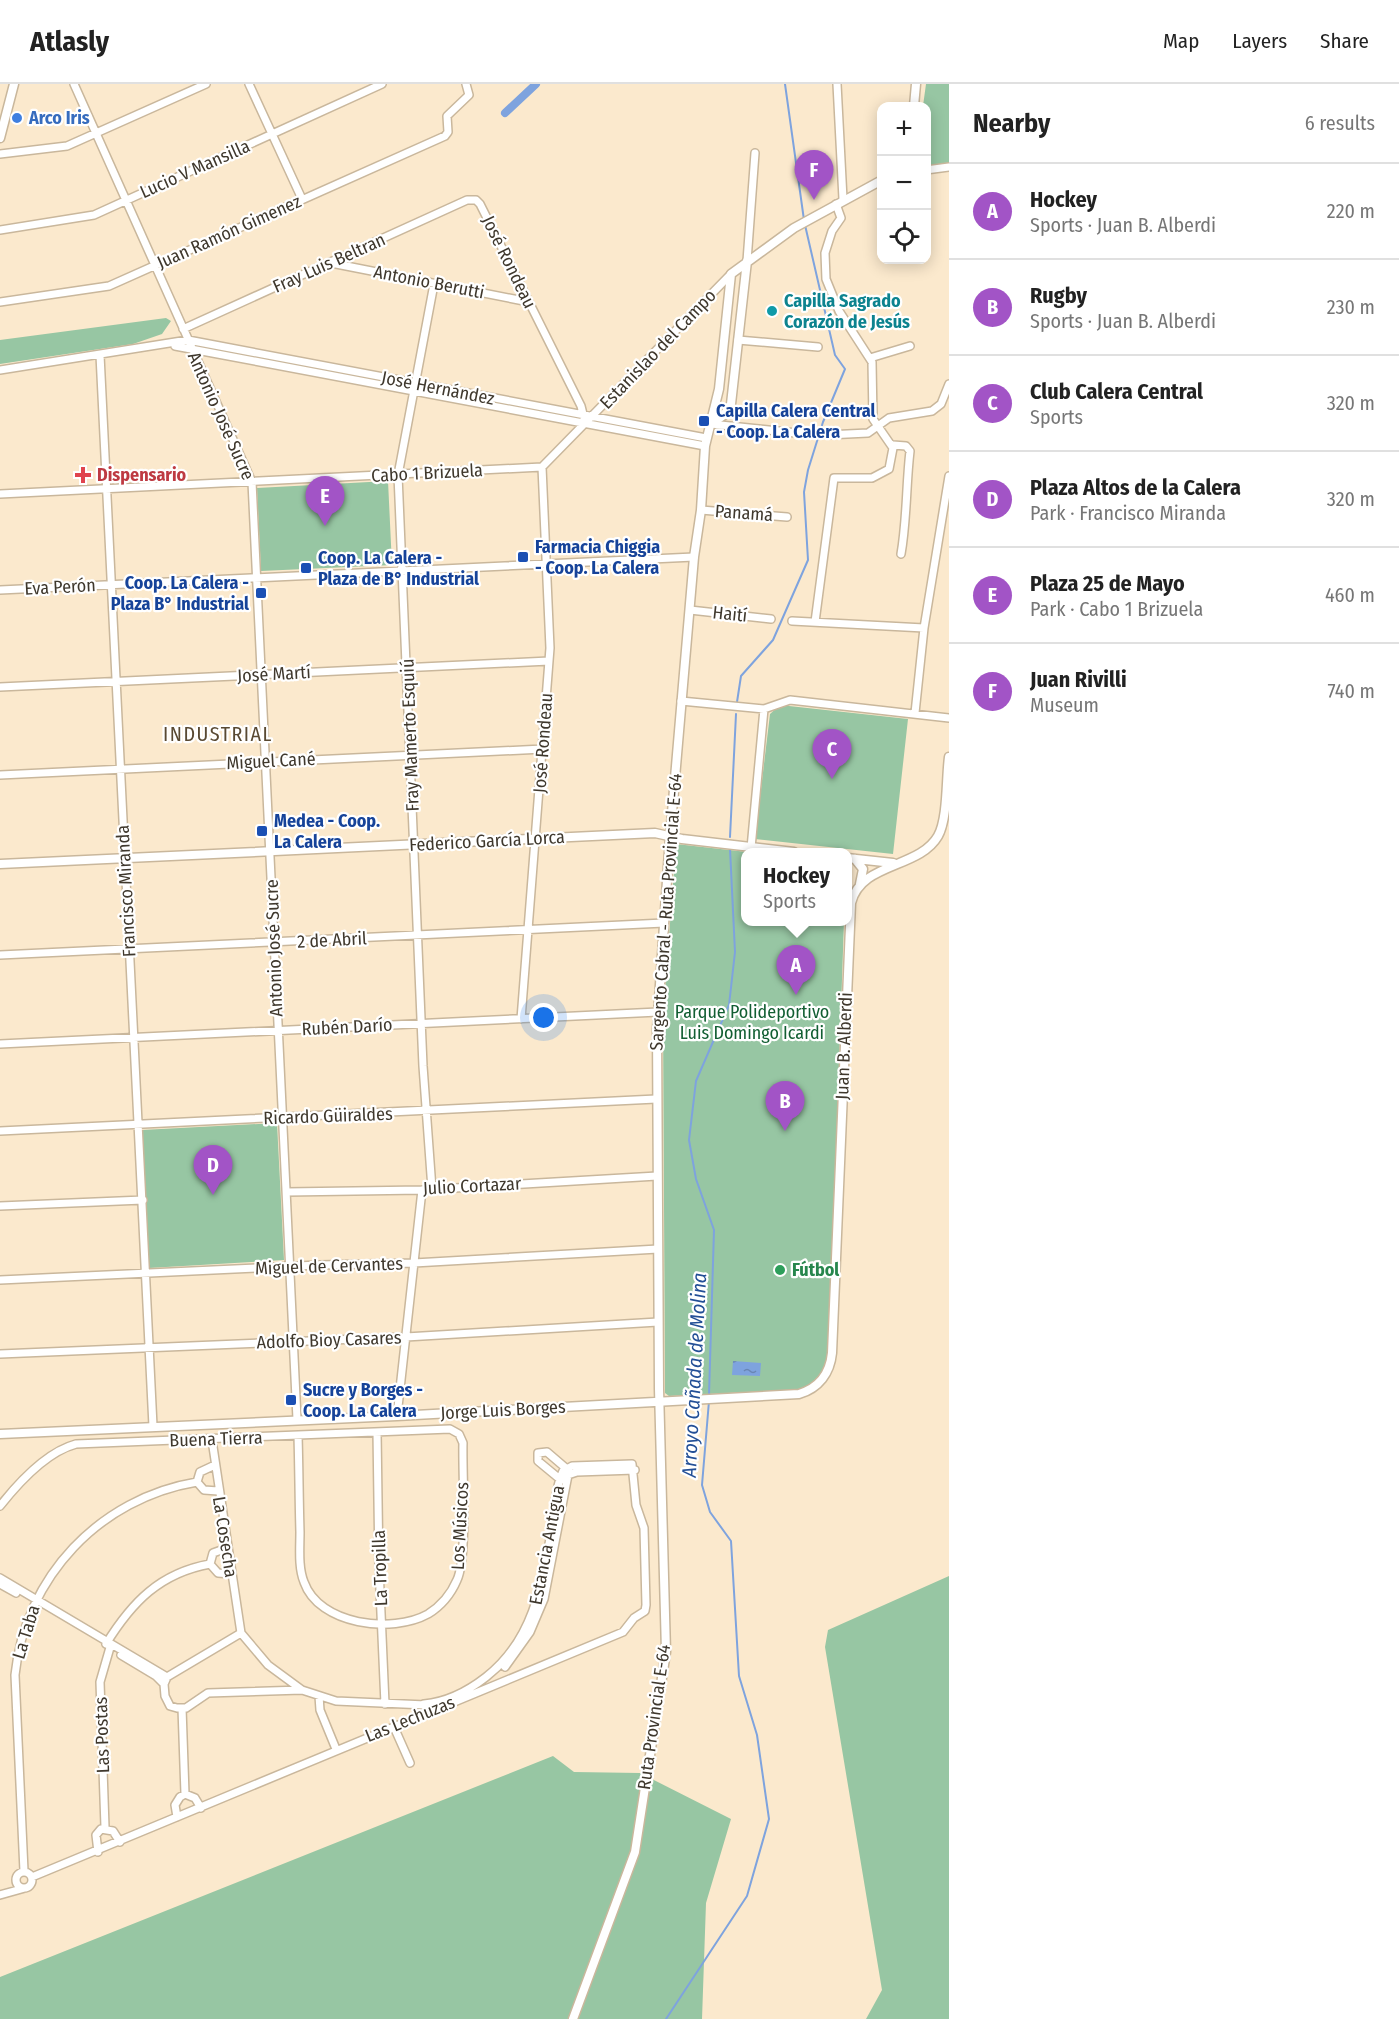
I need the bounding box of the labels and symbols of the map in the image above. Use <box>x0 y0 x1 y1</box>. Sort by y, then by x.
place label: Arco Iris <box>28 107 90 129</box>
marker: Arco Iris <box>10 111 24 125</box>
street label: Lucio V Mansilla <box>137 135 254 203</box>
pin: F <box>794 150 834 200</box>
street label: Juan Ramón Gimenez <box>154 190 304 274</box>
street label: José Rondeau <box>477 212 541 312</box>
street label: Fray Luis Beltran <box>269 228 389 298</box>
street label: Antonio Berutti <box>372 260 486 304</box>
street label: Estanislao del Campo <box>595 285 721 413</box>
place label: Capilla Sagrado Corazón de Jesús <box>784 290 910 333</box>
marker: Capilla Sagrado Corazón de Jesús <box>765 304 779 318</box>
street label: Antonio José Sucre <box>183 349 259 483</box>
street label: José Hernández <box>380 366 496 410</box>
place label: Capilla Calera Central - Coop. La Calera <box>716 400 876 443</box>
marker: Capilla Calera Central - Coop. La Calera <box>697 414 711 428</box>
street label: Cabo 1 Brizuela <box>371 459 484 487</box>
place label: Dispensario <box>97 464 187 486</box>
marker: Dispensario <box>74 466 92 484</box>
pin: E <box>306 476 344 526</box>
street label: Panamá <box>714 500 774 526</box>
place label: Farmacia Chiggia - Coop. La Calera <box>535 536 660 579</box>
place label: Coop. La Calera - Plaza de B° Industrial <box>318 547 479 590</box>
marker: Farmacia Chiggia - Coop. La Calera <box>516 550 530 564</box>
marker: Coop. La Calera - Plaza de B° Industrial <box>299 561 313 575</box>
place label: Coop. La Calera - Plaza B° Industrial <box>111 572 249 615</box>
street label: Eva Perón <box>24 574 96 600</box>
marker: Coop. La Calera - Plaza B° Industrial <box>254 586 268 600</box>
street label: Haití <box>712 601 749 627</box>
street label: Fray Mamerto Esquiú <box>396 658 424 812</box>
street label: José Martí <box>237 661 312 687</box>
street label: José Rondeau <box>529 692 557 794</box>
district label: INDUSTRIAL <box>163 722 273 746</box>
pin: C <box>812 730 852 779</box>
street label: Miguel Cané <box>226 748 316 774</box>
street label: Sargento Cabral - Ruta Provincial E-64 <box>645 772 687 1051</box>
place label: Medea - Coop. La Calera <box>274 810 380 853</box>
street label: Francisco Miranda <box>112 824 140 958</box>
marker: Medea - Coop. La Calera <box>255 824 269 838</box>
street label: Federico García Lorca <box>409 826 566 856</box>
street label: Antonio José Sucre <box>261 879 287 1017</box>
street label: 2 de Abril <box>297 927 368 953</box>
pin: A <box>776 946 816 995</box>
street label: Juan B. Alberdi <box>831 992 857 1100</box>
park label: Parque Polideportivo Luis Domingo Icardi <box>675 1001 829 1044</box>
your location <box>529 1003 558 1032</box>
street label: Rubén Darío <box>301 1014 393 1040</box>
pin: B <box>766 1082 804 1131</box>
street label: Ricardo Güiraldes <box>263 1103 393 1129</box>
pin: D <box>194 1146 232 1195</box>
street label: Julio Cortazar <box>422 1172 522 1200</box>
street label: Miguel de Cervantes <box>255 1252 404 1280</box>
place label: Fútbol <box>792 1259 839 1281</box>
marker: Fútbol <box>773 1263 787 1277</box>
water label: Arroyo Cañada de Molina <box>677 1272 711 1479</box>
street label: Adolfo Bioy Casares <box>256 1326 402 1354</box>
place label: Sucre y Borges - Coop. La Calera <box>303 1379 423 1422</box>
marker: Sucre y Borges - Coop. La Calera <box>284 1393 298 1407</box>
street label: Jorge Luis Borges <box>440 1396 566 1424</box>
street label: Buena Tierra <box>169 1426 263 1452</box>
street label: Los Músicos <box>447 1481 473 1570</box>
street label: Estancia Antigua <box>525 1483 569 1607</box>
street label: La Cosecha <box>208 1495 242 1579</box>
street label: La Tropilla <box>368 1529 392 1607</box>
street label: La Taba <box>7 1602 45 1662</box>
street label: Ruta Provincial E-64 <box>633 1643 675 1791</box>
street label: Las Lechuzas <box>362 1691 458 1747</box>
street label: Las Postas <box>90 1696 114 1774</box>

